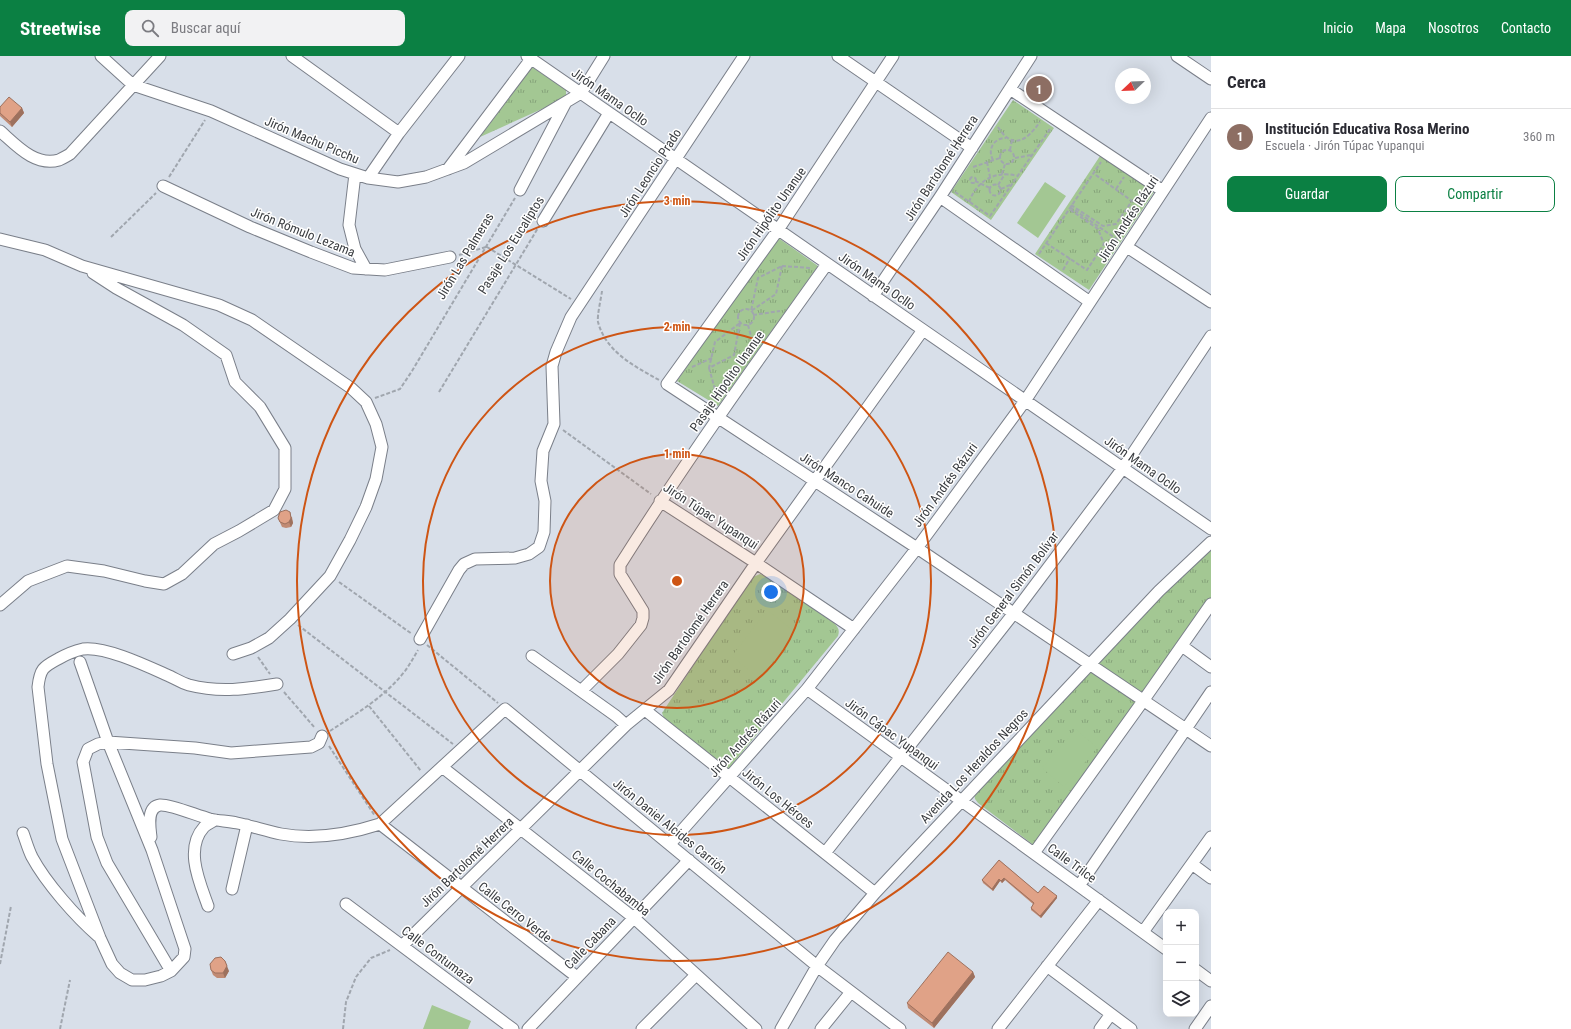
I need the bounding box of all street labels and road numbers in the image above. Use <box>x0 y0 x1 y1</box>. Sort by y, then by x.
street label: Jirón Mama Ocllo <box>569 65 651 129</box>
street label: Jirón Bartolomé Herrera <box>901 112 981 224</box>
street label: Jirón Machu Picchu <box>262 113 362 167</box>
street label: Jirón Leoncio Prado <box>616 126 684 220</box>
street label: Jirón Hipólito Unanue <box>733 164 809 264</box>
street label: Jirón Andrés Rázuri <box>1094 173 1162 265</box>
street label: Pasaje Los Eucaliptos <box>475 193 547 297</box>
street label: Jirón Rómulo Lezama <box>249 204 357 260</box>
street label: Jirón Las Palmeras <box>433 210 497 302</box>
street label: Jirón Mama Ocllo <box>836 249 918 313</box>
street label: Pasaje Hipolito Unanue <box>687 328 767 434</box>
street label: Jirón Mama Ocllo <box>1102 433 1184 497</box>
street label: Jirón Andrés Rázuri <box>910 440 980 530</box>
street label: Jirón Manco Cahuide <box>797 449 897 521</box>
street label: Jirón Túpac Yupanqui <box>661 480 761 552</box>
street label: Jirón General Simón Bolívar <box>964 529 1062 651</box>
street label: Jirón Bartolomé Herrera <box>649 577 731 687</box>
street label: Jirón Cápac Yupanqui <box>842 695 942 773</box>
street label: Jirón Andrés Rázuri <box>706 696 784 780</box>
street label: Avenida Los Heraldos Negros <box>917 706 1031 826</box>
street label: Jirón Los Héroes <box>739 765 817 831</box>
street label: Jirón Daniel Alcides Carrión <box>610 775 730 877</box>
street label: Jirón Bartolomé Herrera <box>418 814 516 910</box>
street label: Calle Trilce <box>1045 840 1099 886</box>
street label: Calle Cochabamba <box>569 847 653 919</box>
street label: Calle Cerro Verde <box>475 879 555 945</box>
street label: Calle Cabana <box>561 914 619 972</box>
street label: Calle Contumaza <box>399 923 477 987</box>

